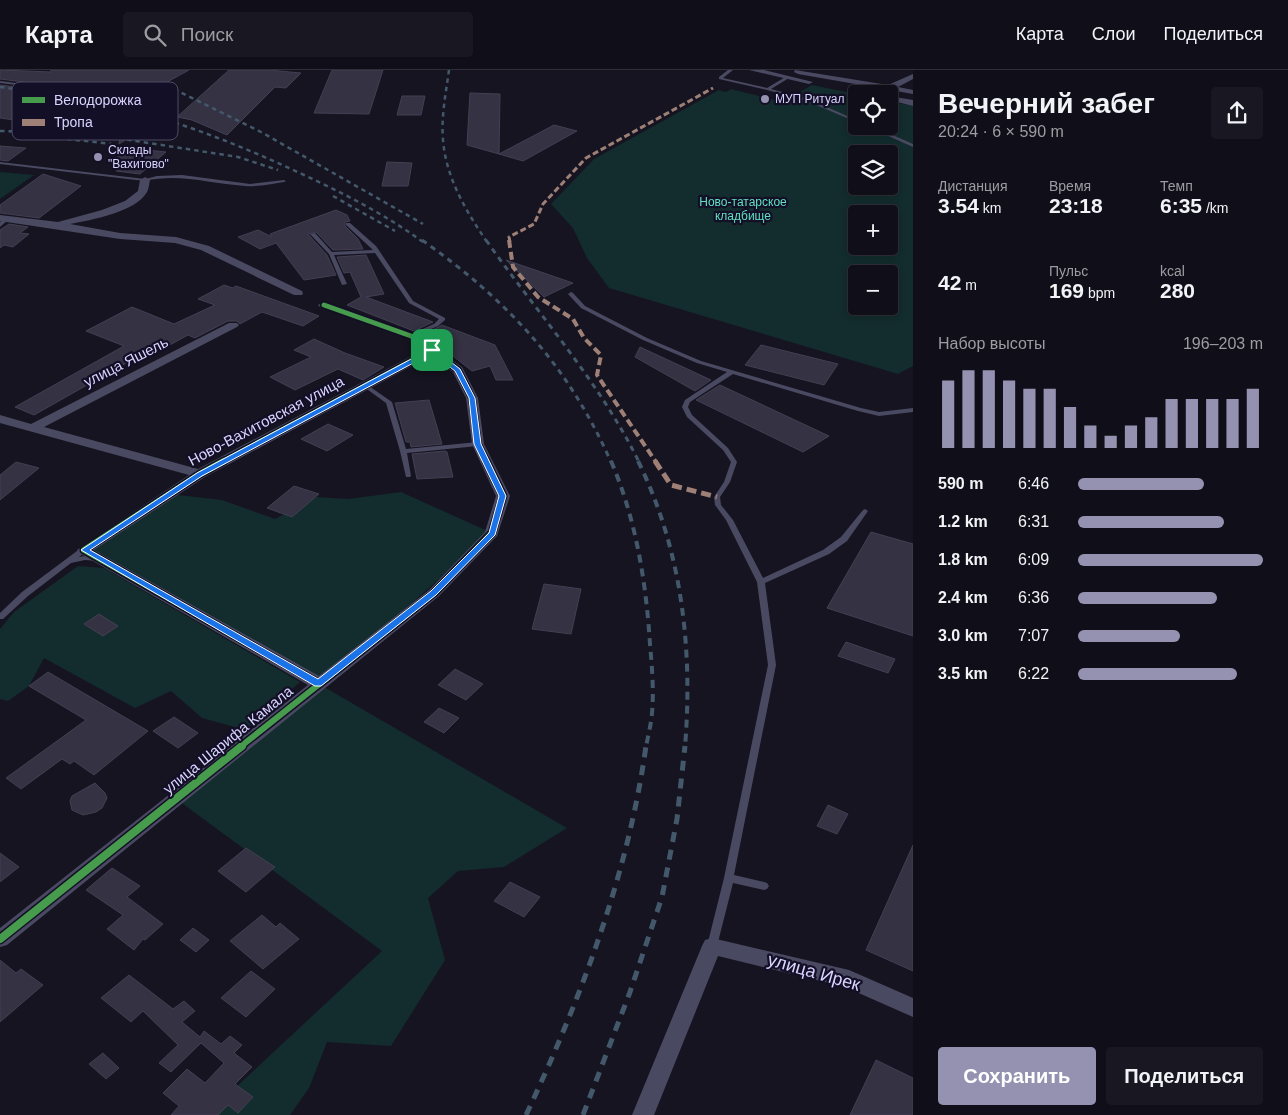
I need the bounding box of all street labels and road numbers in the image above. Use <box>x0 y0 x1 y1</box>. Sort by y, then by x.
street label: улица Яшель <box>81 333 171 390</box>
street label: Ново-Вахитовская улица <box>185 372 347 469</box>
street label: улица Шарифа Камала <box>159 682 296 797</box>
street label: улица Ирек <box>765 949 863 995</box>

